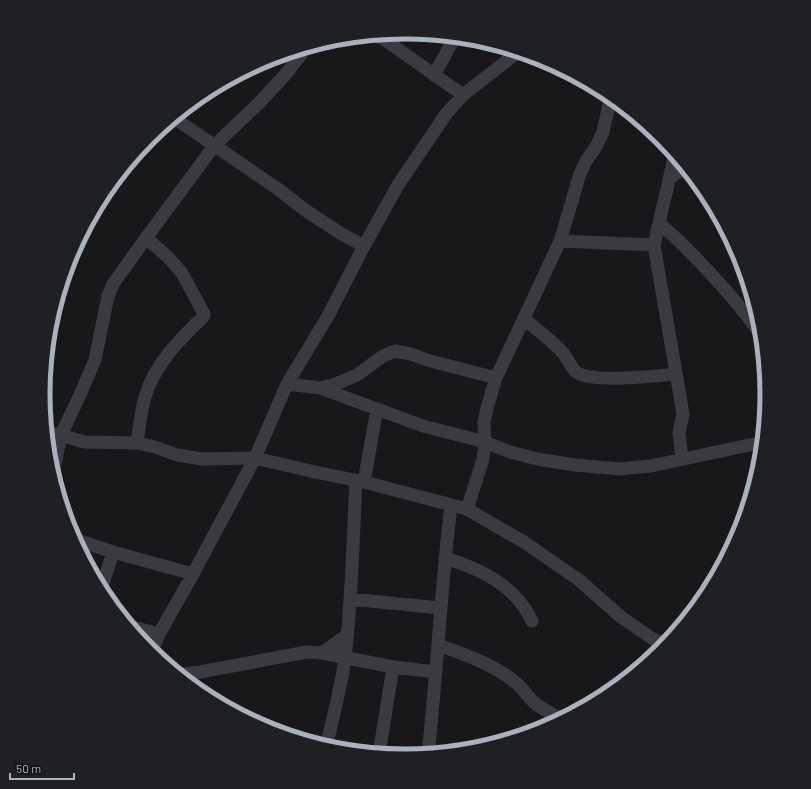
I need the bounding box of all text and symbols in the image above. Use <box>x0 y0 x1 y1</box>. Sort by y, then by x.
scale bar <box>10 755 74 781</box>
text: 50 m <box>16 761 41 775</box>

